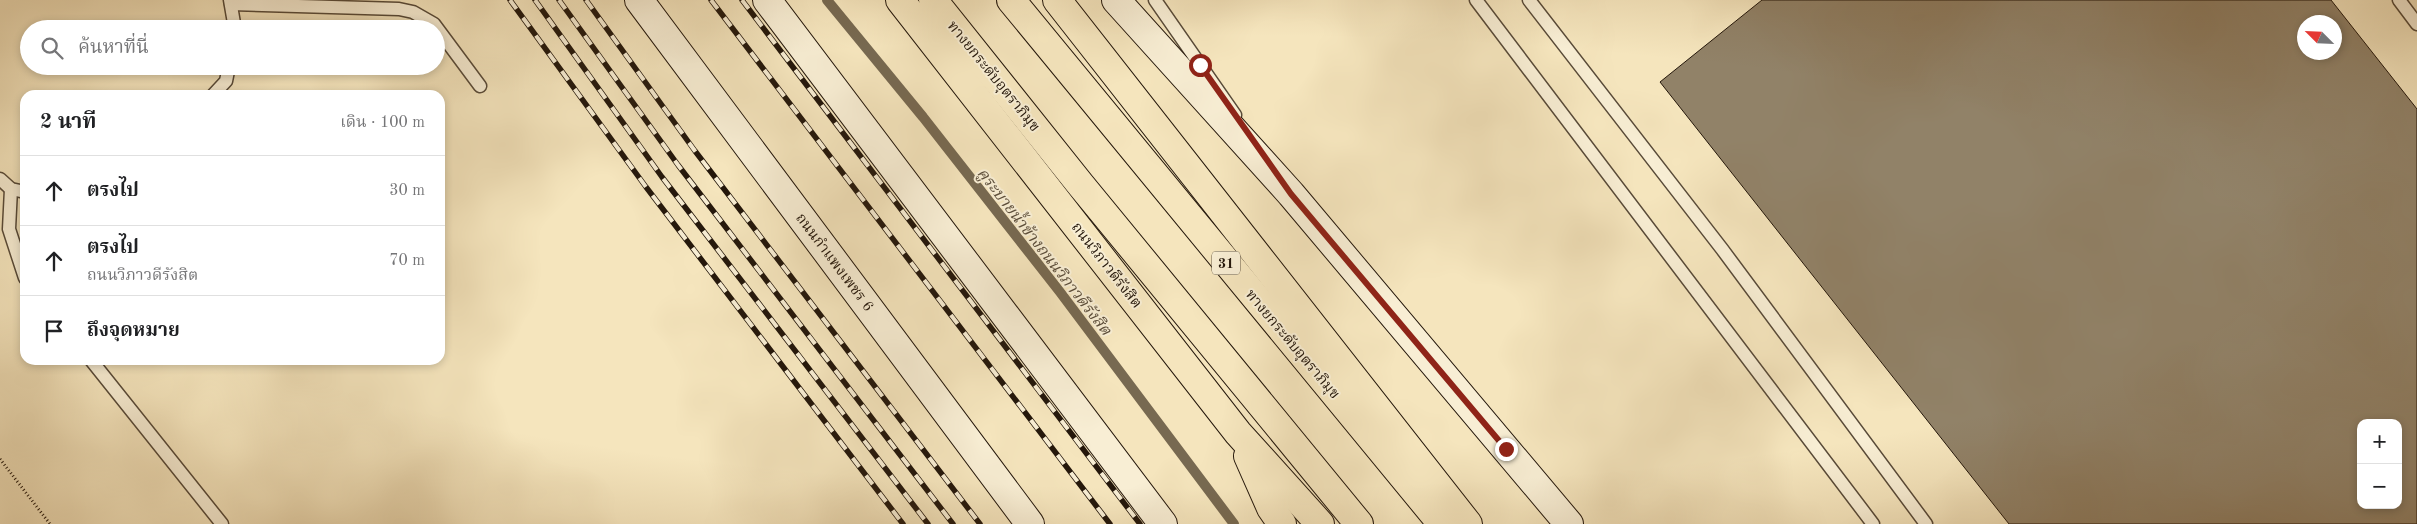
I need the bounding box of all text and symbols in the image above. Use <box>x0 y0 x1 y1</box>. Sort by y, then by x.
north arrow <box>2297 15 2342 60</box>
street label: ทางยกระดับอุตราภิมุข <box>942 18 1043 136</box>
search box <box>20 20 445 75</box>
icon: search <box>38 34 66 62</box>
text: ค้นหาที่นี่ <box>78 39 149 58</box>
route start <box>1189 54 1212 77</box>
text: 2 นาที <box>40 112 96 133</box>
text: เดิน · 100 m <box>340 115 425 131</box>
water label: คูระบายน้ำข้างถนนวิภาวดีรังสิต <box>974 164 1116 338</box>
icon: ahead <box>40 177 68 205</box>
text: ตรงไป <box>87 182 139 201</box>
text: 30 m <box>389 183 425 199</box>
street label: ถนนกำแพงเพชร 6 <box>792 209 878 315</box>
street label: ถนนวิภาวดีรังสิต <box>1068 218 1146 312</box>
text: ตรงไป <box>87 239 139 258</box>
icon: ahead <box>40 247 68 275</box>
road number: 31 <box>1212 252 1240 274</box>
text: 70 m <box>389 253 425 269</box>
text: ถนนวิภาวดีรังสิต <box>87 268 198 284</box>
street label: ทางยกระดับอุตราภิมุข <box>1240 286 1343 404</box>
icon: arrive <box>40 317 68 345</box>
text: ถึงจุดหมาย <box>87 322 180 341</box>
map controls <box>2357 419 2402 509</box>
button: + <box>2357 419 2402 464</box>
route end <box>1495 438 1518 461</box>
button: − <box>2357 464 2402 509</box>

